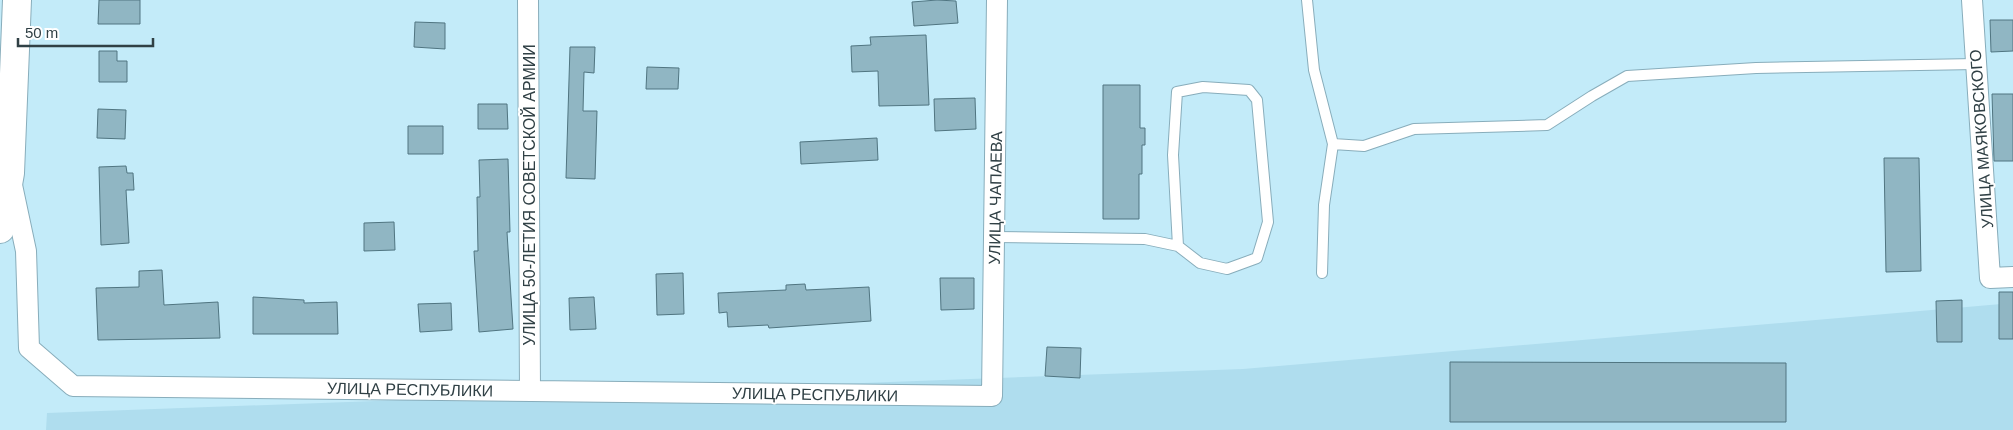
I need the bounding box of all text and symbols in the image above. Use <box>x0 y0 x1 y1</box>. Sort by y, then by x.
scale bar <box>18 15 152 47</box>
text: 50 m <box>25 24 58 41</box>
street label: УЛИЦА 50-ЛЕТИЯ СОВЕТСКОЙ АРМИИ <box>520 44 538 346</box>
street label: УЛИЦА МАЯКОВСКОГО <box>1967 49 1996 229</box>
street label: УЛИЦА ЧАПАЕВА <box>986 131 1005 265</box>
street label: УЛИЦА РЕСПУБЛИКИ <box>327 380 493 399</box>
street label: УЛИЦА РЕСПУБЛИКИ <box>732 385 898 404</box>

